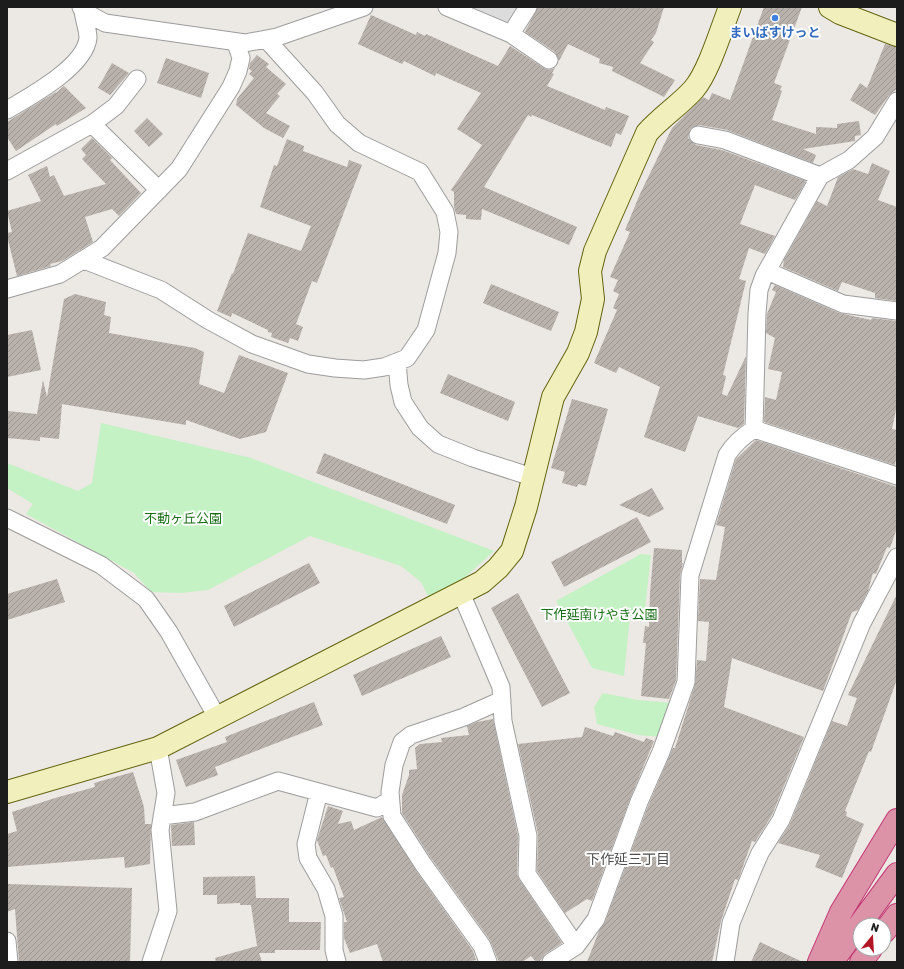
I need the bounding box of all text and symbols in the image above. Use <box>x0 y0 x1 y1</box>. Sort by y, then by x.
marker: まいばすけっと <box>770 13 780 23</box>
place label: まいばすけっと <box>729 25 821 40</box>
park label: 不動ヶ丘公園 <box>144 511 222 526</box>
park label: 下作延南けやき公園 <box>540 607 658 622</box>
district label: 下作延三丁目 <box>586 851 670 868</box>
north arrow <box>852 917 892 957</box>
text: N <box>869 921 881 935</box>

